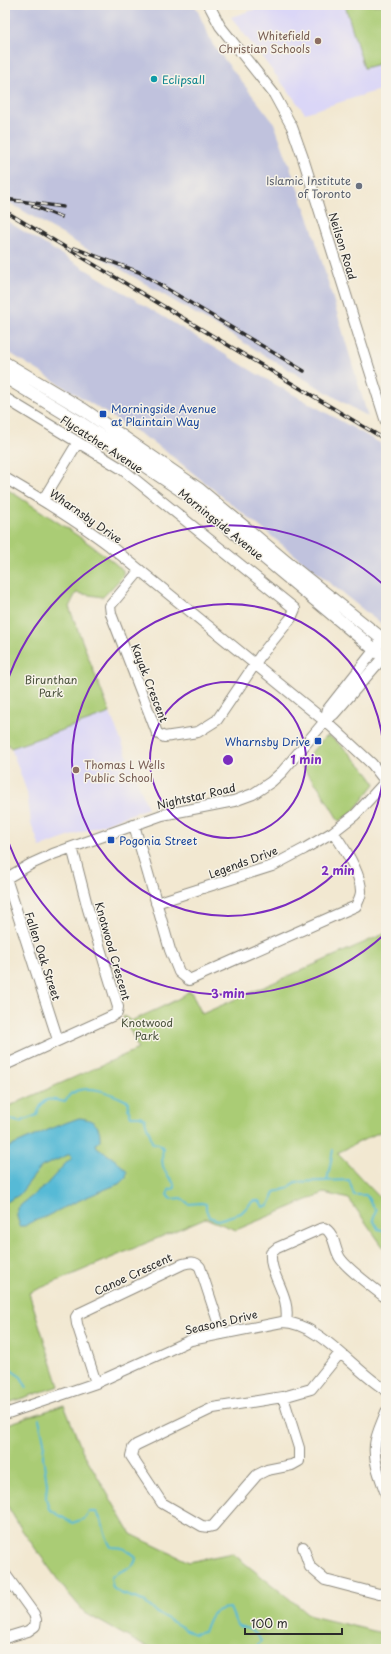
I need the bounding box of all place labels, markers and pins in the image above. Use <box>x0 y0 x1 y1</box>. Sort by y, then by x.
place label: Whitefield Christian Schools <box>218 27 310 57</box>
marker: Whitefield Christian Schools <box>313 36 323 46</box>
place label: Eclipsall <box>162 71 205 88</box>
marker: Eclipsall <box>149 74 159 84</box>
place label: Islamic Institute of Toronto <box>266 172 351 202</box>
marker: Islamic Institute of Toronto <box>354 181 364 191</box>
place label: Morningside Avenue at Plaintain Way <box>111 400 216 430</box>
marker: Morningside Avenue at Plaintain Way <box>98 409 108 419</box>
place label: Wharnsby Drive <box>225 733 310 750</box>
marker: Wharnsby Drive <box>313 736 323 746</box>
centre of rings <box>221 753 235 767</box>
place label: Thomas L Wells Public School <box>84 756 165 786</box>
marker: Thomas L Wells Public School <box>71 765 81 775</box>
place label: Pogonia Street <box>119 832 198 849</box>
marker: Pogonia Street <box>106 835 116 845</box>

